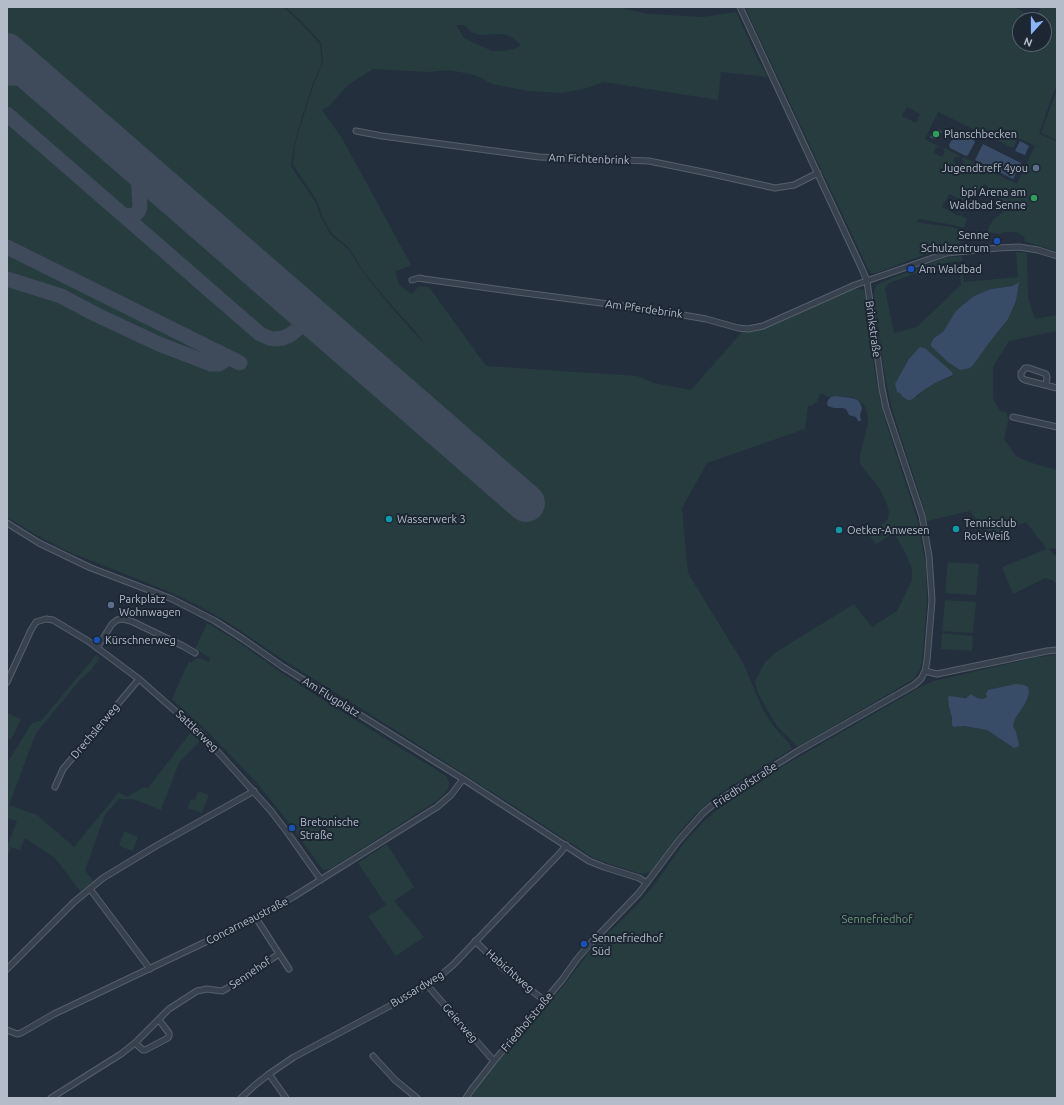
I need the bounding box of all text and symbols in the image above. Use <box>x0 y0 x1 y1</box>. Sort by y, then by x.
north arrow <box>1012 12 1052 52</box>
text: N <box>1022 35 1034 49</box>
place label: Planschbecken <box>944 127 1017 141</box>
marker: Planschbecken <box>931 129 941 139</box>
street label: Am Fichtenbrink <box>548 151 630 167</box>
place label: Jugendtreff 4you <box>942 161 1028 175</box>
marker: Jugendtreff 4you <box>1031 163 1041 173</box>
place label: bpi Arena am Waldbad Senne <box>950 185 1026 211</box>
marker: bpi Arena am Waldbad Senne <box>1029 193 1039 203</box>
place label: Senne Schulzentrum <box>921 228 989 254</box>
marker: Senne Schulzentrum <box>992 236 1002 246</box>
place label: Am Waldbad <box>919 262 982 276</box>
marker: Am Waldbad <box>906 264 916 274</box>
street label: Am Pferdebrink <box>605 297 683 321</box>
street label: Brinkstraße <box>862 300 884 358</box>
place label: Wasserwerk 3 <box>397 512 466 526</box>
marker: Wasserwerk 3 <box>384 514 394 524</box>
place label: Tennisclub Rot-Weiß <box>964 516 1016 542</box>
place label: Oetker-Anwesen <box>847 523 930 537</box>
marker: Tennisclub Rot-Weiß <box>951 524 961 534</box>
marker: Oetker-Anwesen <box>834 525 844 535</box>
place label: Parkplatz Wohnwagen <box>119 592 181 618</box>
marker: Parkplatz Wohnwagen <box>106 600 116 610</box>
place label: Kürschnerweg <box>105 633 176 647</box>
marker: Kürschnerweg <box>92 635 102 645</box>
street label: Am Flugplatz <box>300 674 362 720</box>
street label: Drechslerweg <box>68 701 122 761</box>
street label: Sattlerweg <box>173 707 221 755</box>
street label: Friedhofstraße <box>711 759 779 811</box>
place label: Bretonische Straße <box>300 815 359 841</box>
marker: Bretonische Straße <box>287 823 297 833</box>
street label: Concarneaustraße <box>204 895 290 947</box>
park label: Sennefriedhof <box>842 912 912 926</box>
place label: Sennefriedhof Süd <box>592 931 663 957</box>
marker: Sennefriedhof Süd <box>579 939 589 949</box>
street label: Habichtweg <box>483 947 537 995</box>
street label: Sennehof <box>227 954 273 992</box>
street label: Bussardweg <box>388 968 446 1010</box>
street label: Friedhofstraße <box>498 990 556 1054</box>
street label: Geierweg <box>439 1001 481 1045</box>

